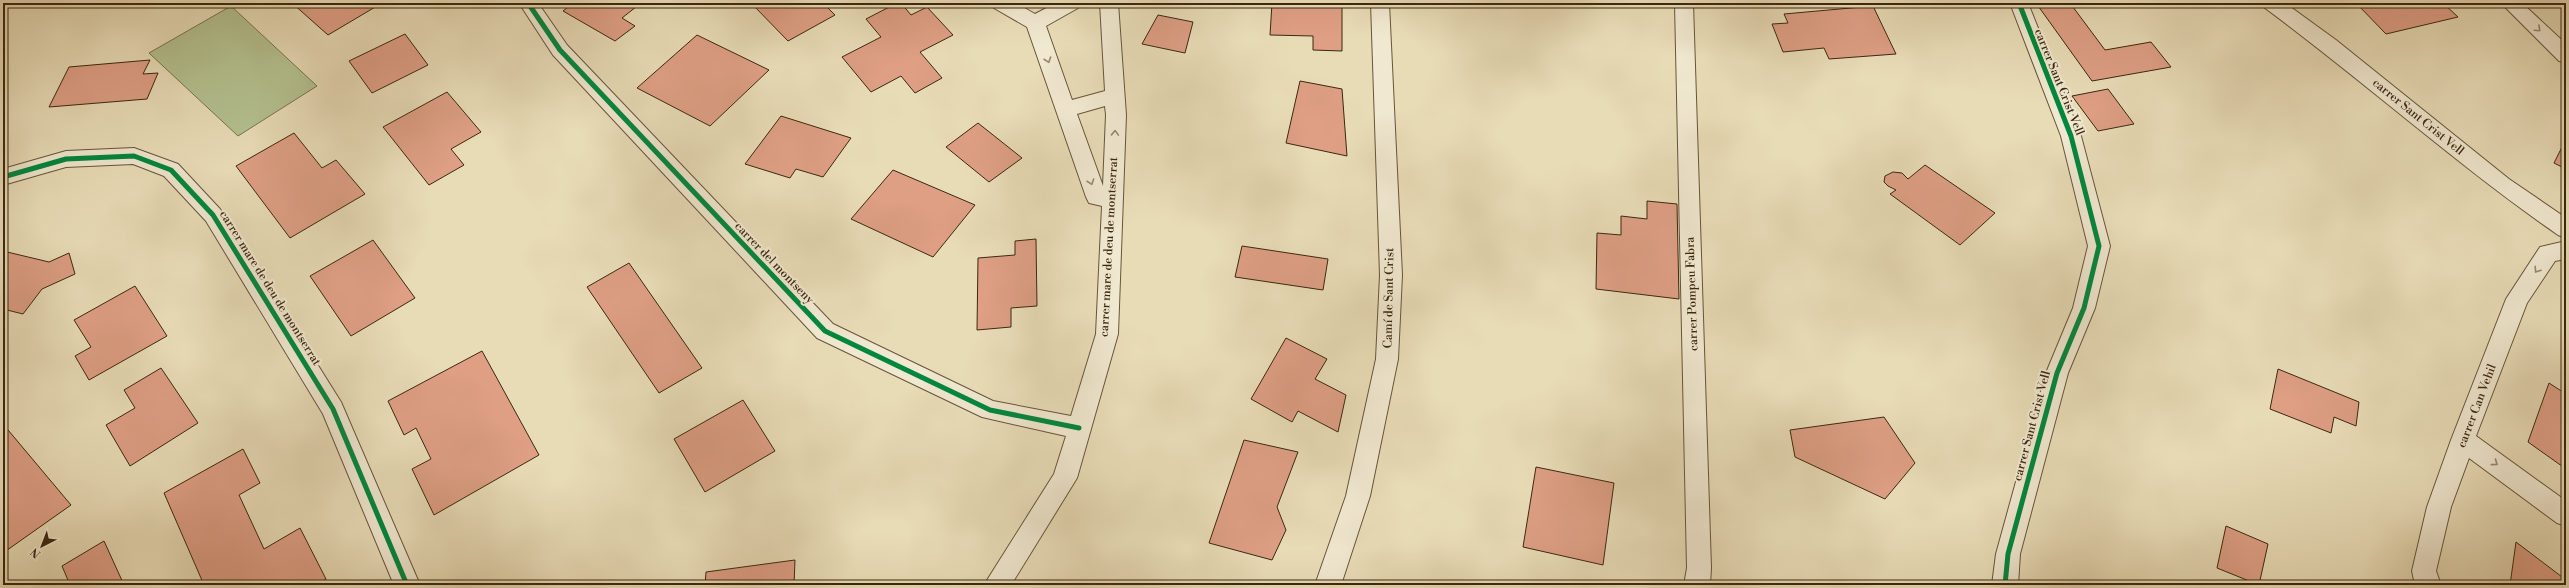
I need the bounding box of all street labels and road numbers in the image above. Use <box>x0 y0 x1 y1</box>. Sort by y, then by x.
street label: carrer Sant Crist Vell <box>2031 27 2087 138</box>
street label: carrer Sant Crist Vell <box>2369 75 2467 159</box>
street label: carrer mare de deu de montserrat <box>1097 156 1121 337</box>
street label: carrer mare de deu de montserrat <box>216 208 325 369</box>
street label: carrer del montseny <box>731 219 817 307</box>
street label: carrer Pompeu Fabra <box>1682 236 1701 351</box>
street label: Camí de Sant Crist <box>1381 247 1397 348</box>
street label: carrer Can Vehil <box>2454 362 2500 450</box>
street label: carrer Sant Crist Vell <box>2010 369 2054 483</box>

